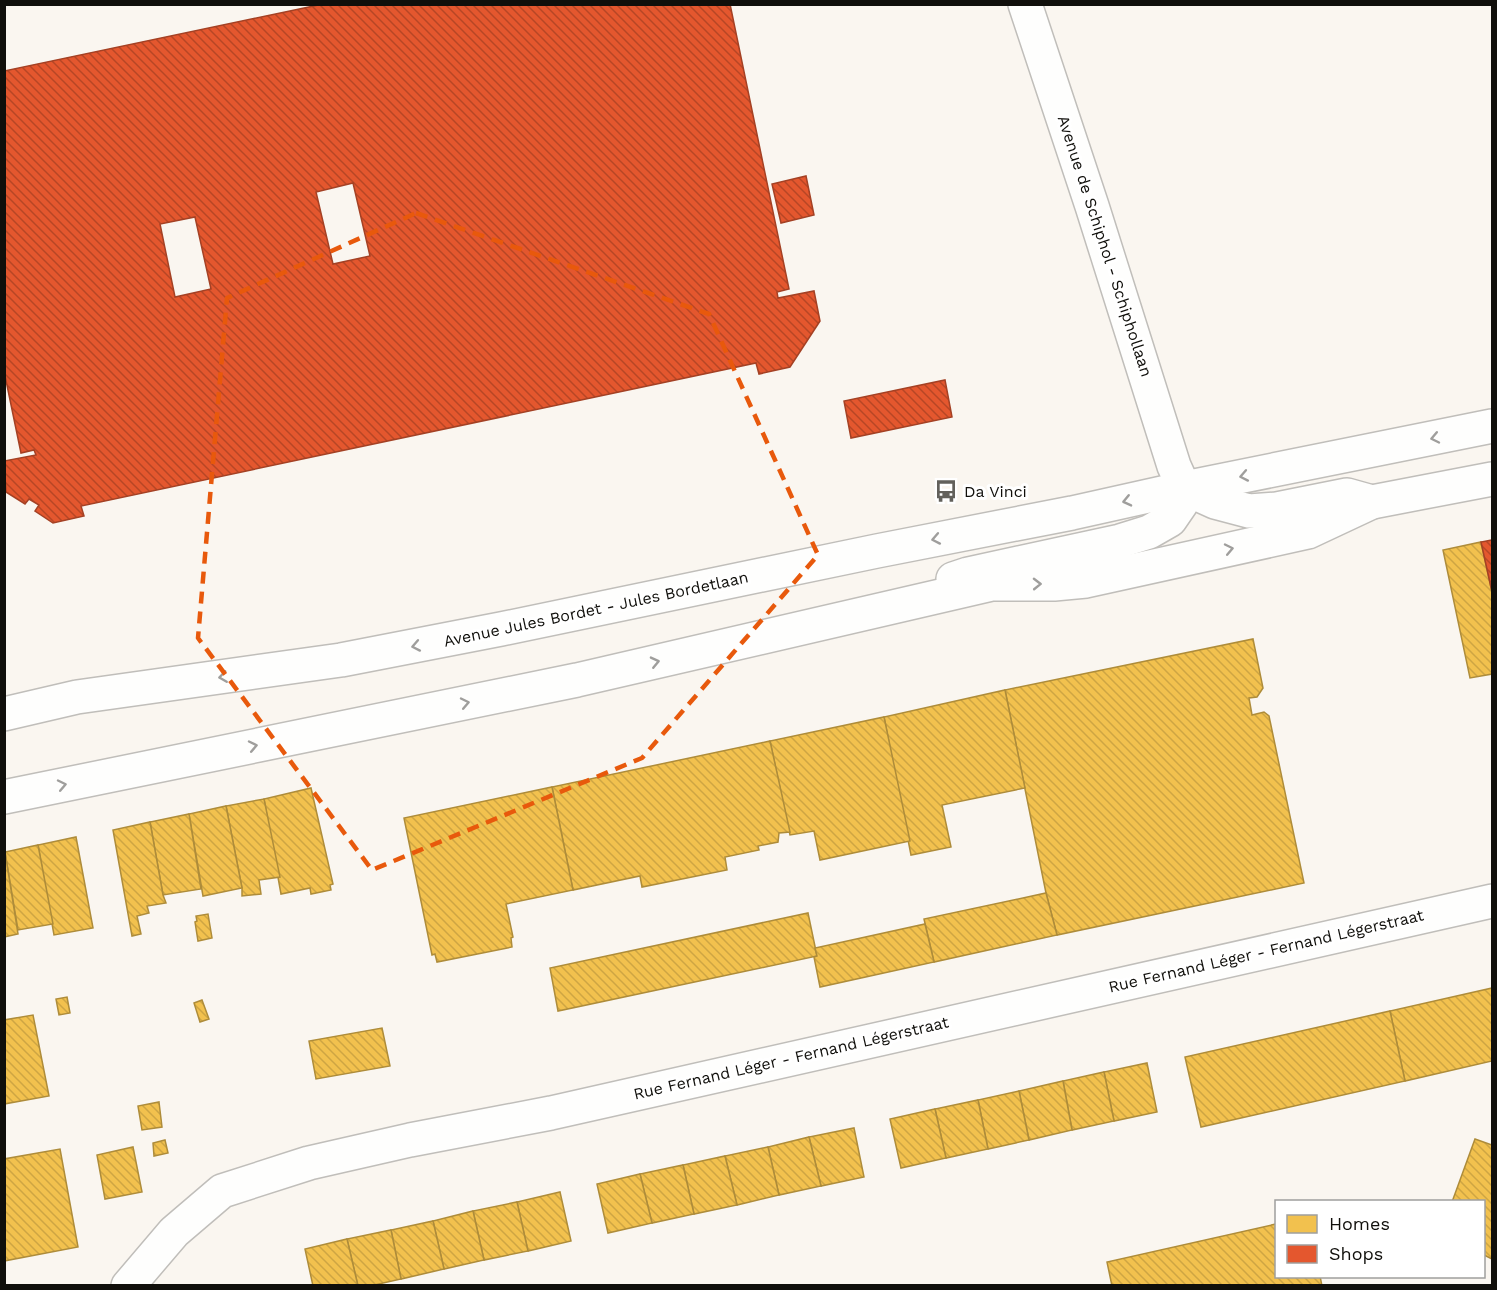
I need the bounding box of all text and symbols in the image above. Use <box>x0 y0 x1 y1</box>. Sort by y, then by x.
street label: Avenue de Schiphol - Schiphollaan <box>1054 113 1156 379</box>
one-way arrow <box>1430 431 1440 444</box>
one-way arrow <box>1239 469 1249 482</box>
bus stop icon: Da Vinci <box>933 478 959 504</box>
place label: Da Vinci <box>964 482 1027 501</box>
one-way arrow <box>1122 493 1132 506</box>
one-way arrow <box>931 532 941 545</box>
one-way arrow <box>1223 543 1233 556</box>
street label: Avenue Jules Bordet - Jules Bordetlaan <box>442 567 750 651</box>
one-way arrow <box>1033 578 1042 590</box>
one-way arrow <box>411 639 421 652</box>
one-way arrow <box>650 657 660 670</box>
one-way arrow <box>218 670 228 682</box>
one-way arrow <box>459 697 469 710</box>
one-way arrow <box>248 741 258 754</box>
one-way arrow <box>57 780 67 793</box>
street label: Rue Fernand Léger - Fernand Légerstraat <box>1107 905 1426 997</box>
street label: Rue Fernand Léger - Fernand Légerstraat <box>632 1012 951 1104</box>
legend <box>1275 1200 1485 1278</box>
text: Homes <box>1329 1213 1390 1234</box>
text: Shops <box>1329 1243 1383 1264</box>

